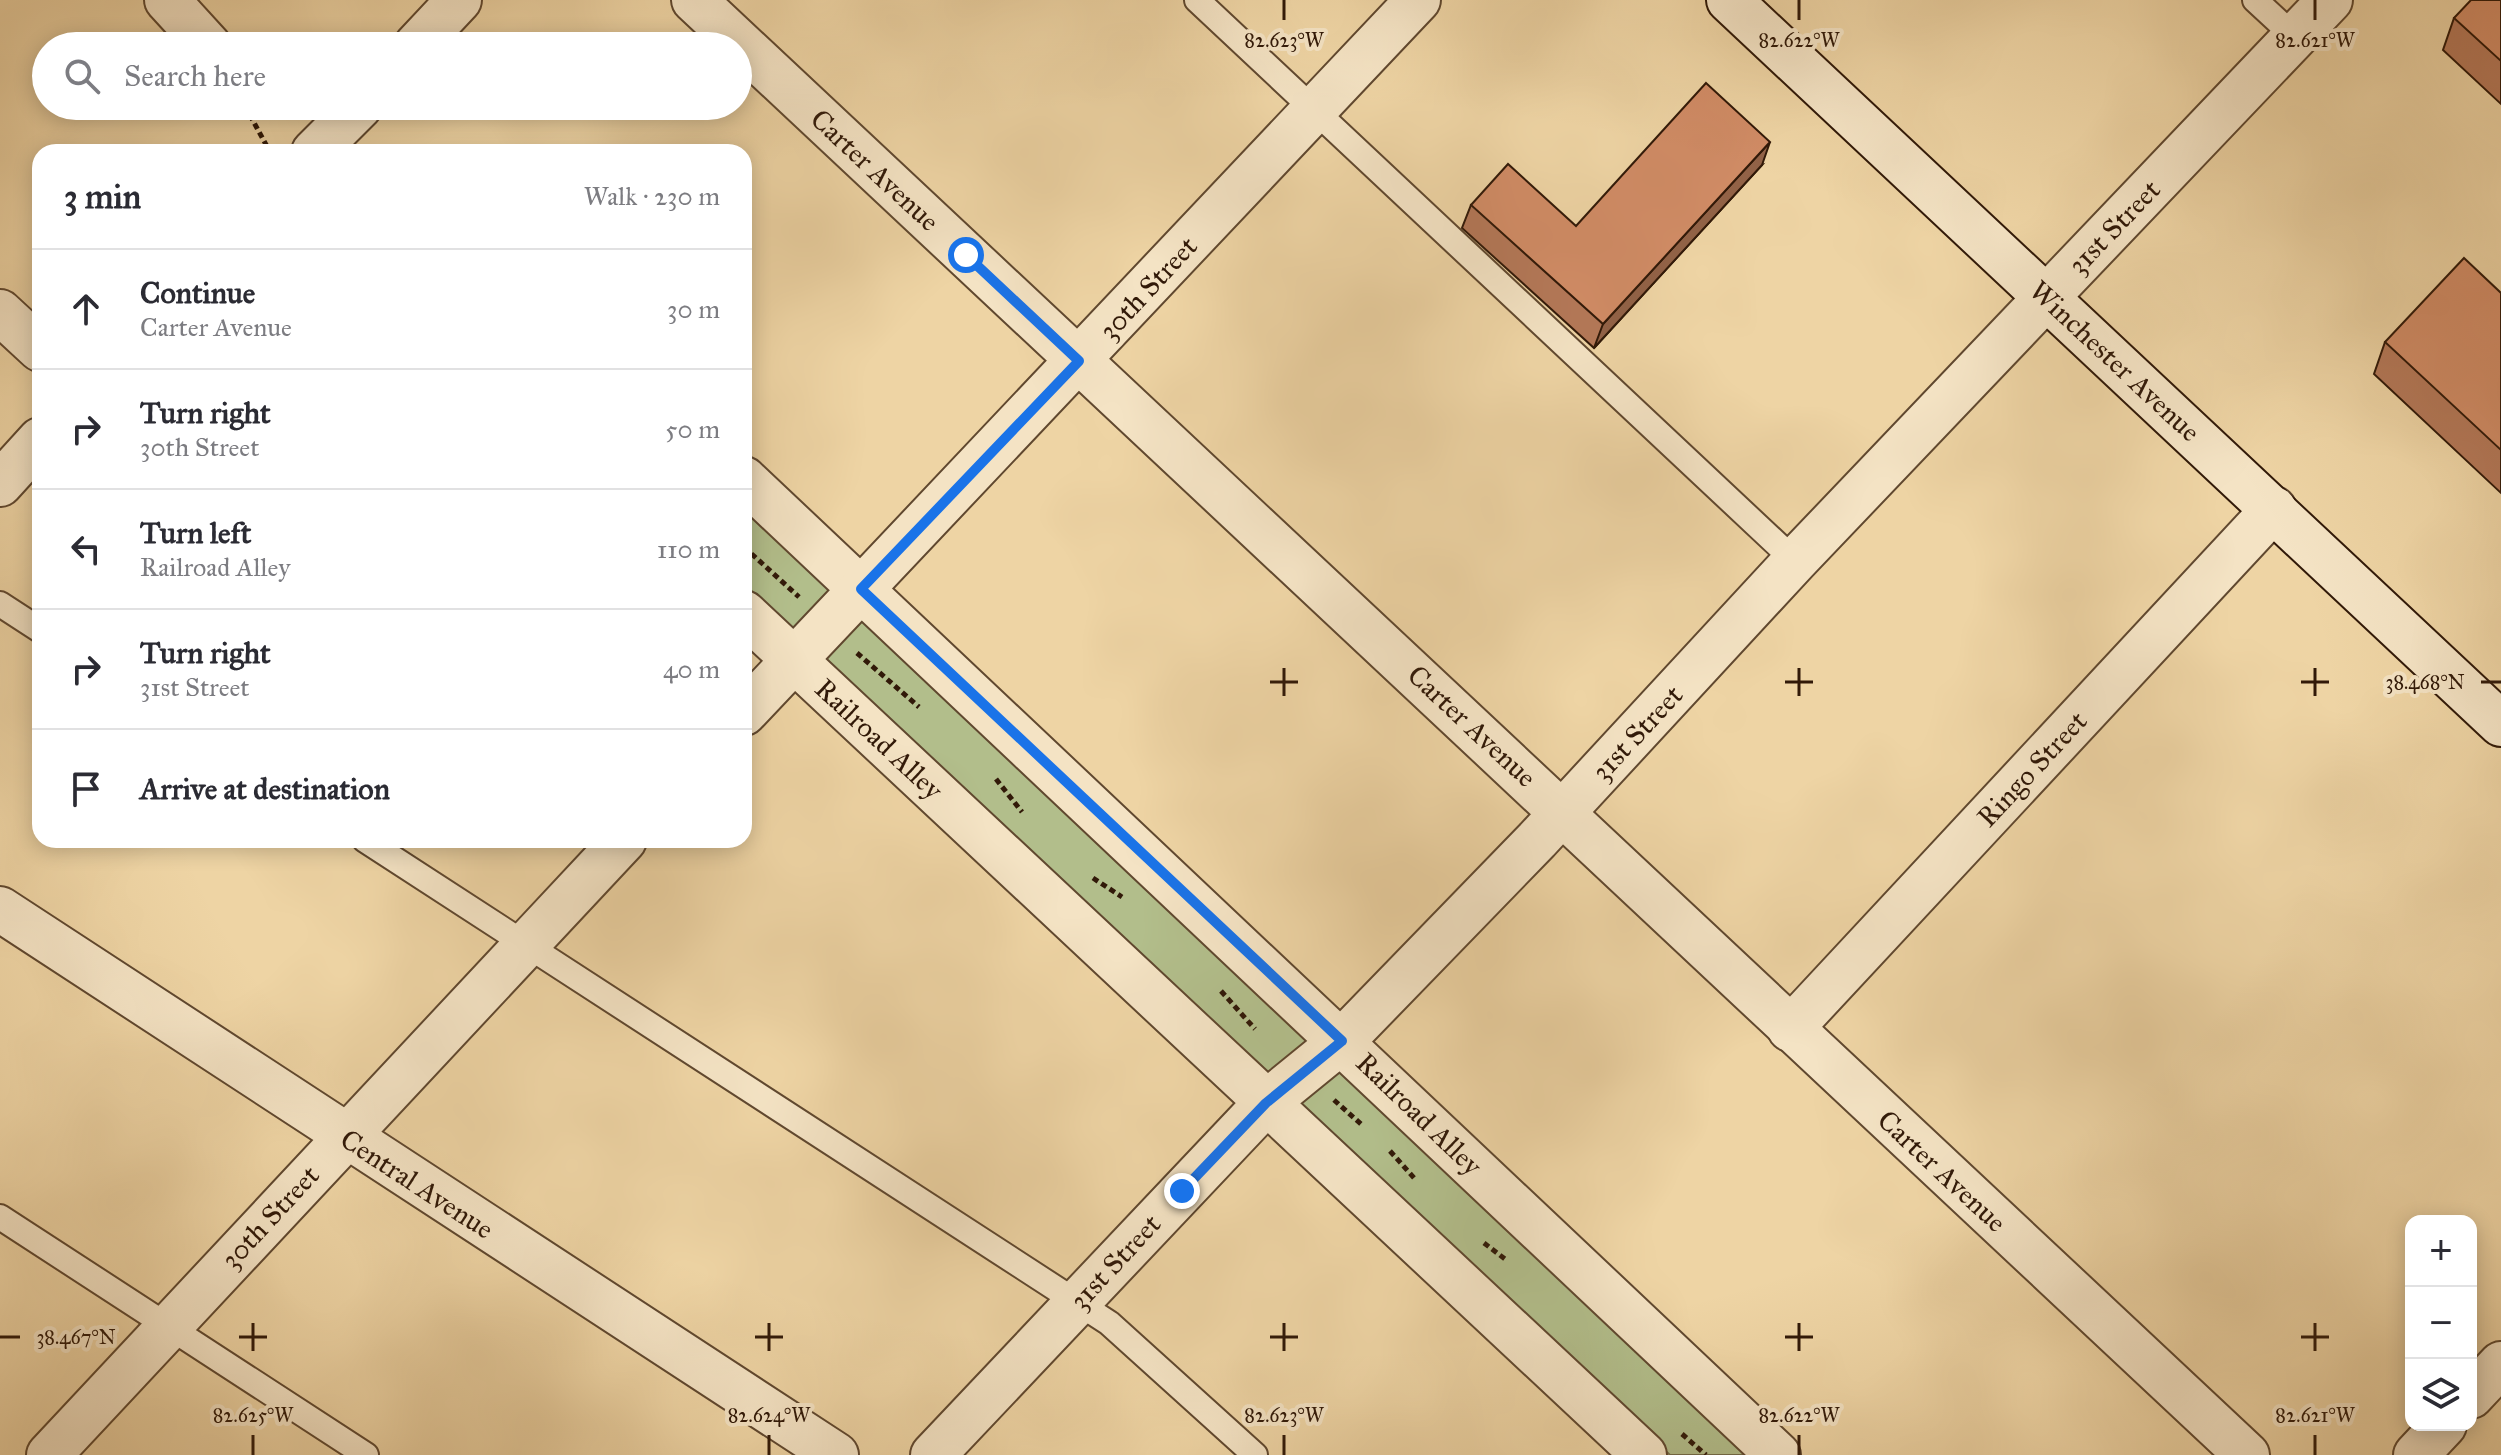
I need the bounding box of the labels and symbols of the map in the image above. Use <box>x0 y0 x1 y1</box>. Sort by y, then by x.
text: 82.623°W <box>1244 28 1325 52</box>
text: 82.622°W <box>1758 28 1841 52</box>
text: 82.621°W <box>2275 28 2356 52</box>
street label: Carter Avenue <box>803 101 947 239</box>
street label: 31st Street <box>2060 172 2168 282</box>
street label: 30th Street <box>1091 229 1205 347</box>
route start <box>948 237 984 273</box>
street label: Winchester Avenue <box>2022 273 2208 449</box>
street label: Carter Avenue <box>1400 657 1544 795</box>
text: 38.468°N <box>2385 670 2465 694</box>
street label: Railroad Alley <box>808 671 951 808</box>
street label: 31st Street <box>1584 678 1690 788</box>
street label: Ringo Street <box>1970 704 2094 834</box>
street label: Railroad Alley <box>1349 1045 1490 1183</box>
street label: Carter Avenue <box>1870 1102 2014 1240</box>
street label: Central Avenue <box>334 1121 500 1247</box>
street label: 30th Street <box>213 1158 327 1276</box>
route end <box>1164 1173 1200 1209</box>
street label: 31st Street <box>1062 1207 1168 1317</box>
text: 38.467°N <box>36 1325 116 1349</box>
text: 82.625°W <box>213 1403 294 1427</box>
text: 82.624°W <box>728 1403 811 1427</box>
text: 82.623°W <box>1244 1403 1325 1427</box>
text: 82.622°W <box>1758 1403 1841 1427</box>
text: 82.621°W <box>2275 1403 2356 1427</box>

